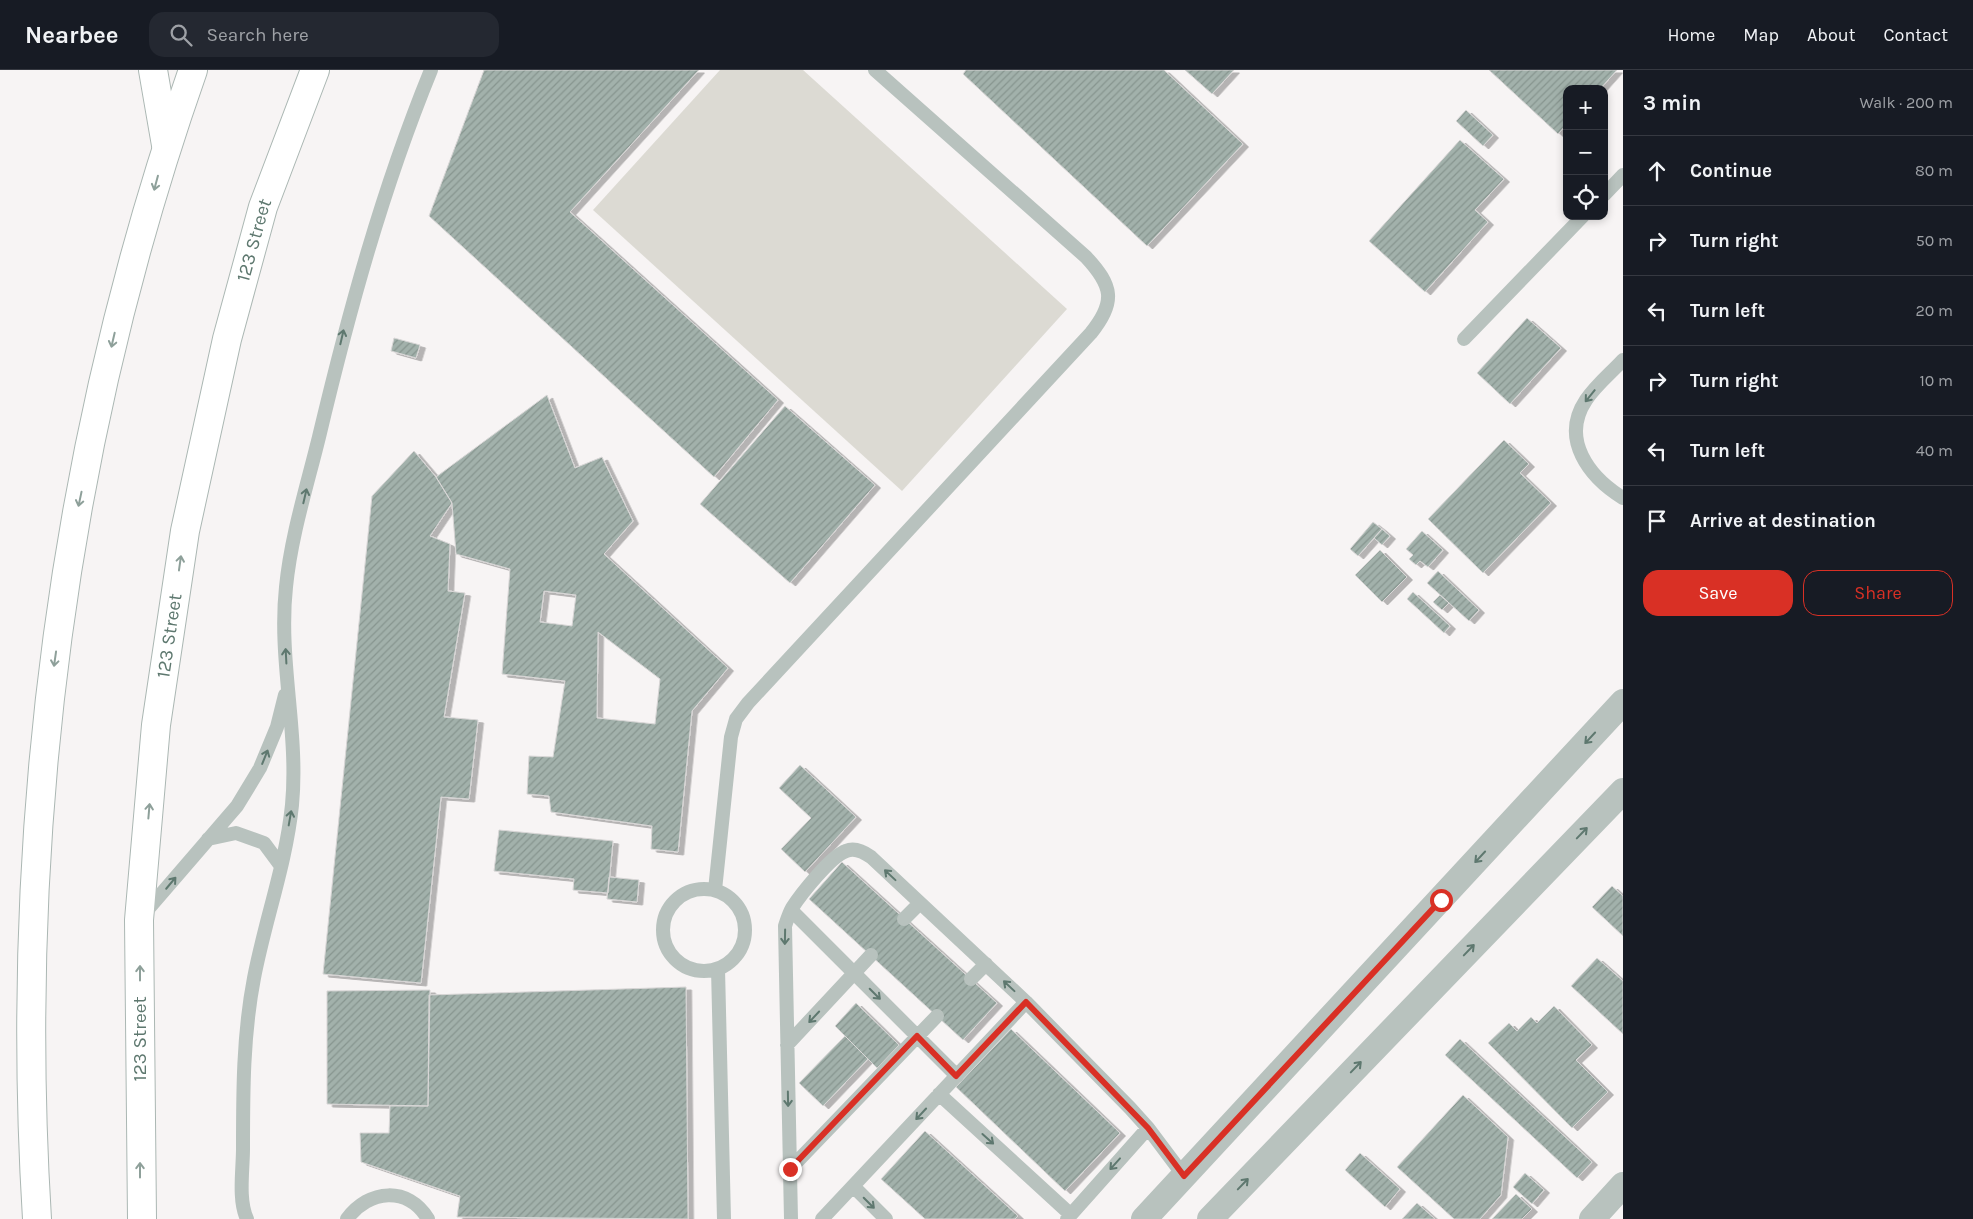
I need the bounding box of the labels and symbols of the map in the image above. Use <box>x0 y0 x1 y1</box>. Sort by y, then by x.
one-way arrow <box>151 174 160 190</box>
street label: 123 Street <box>232 195 276 284</box>
one-way arrow <box>338 330 347 346</box>
one-way arrow <box>108 331 117 347</box>
one-way arrow <box>1585 389 1596 402</box>
one-way arrow <box>301 488 310 504</box>
one-way arrow <box>75 490 84 506</box>
one-way arrow <box>175 555 185 571</box>
street label: 123 Street <box>152 592 187 680</box>
one-way arrow <box>282 648 291 664</box>
one-way arrow <box>50 651 60 667</box>
one-way arrow <box>1584 731 1596 744</box>
one-way arrow <box>261 750 271 765</box>
one-way arrow <box>144 803 153 819</box>
one-way arrow <box>286 810 295 826</box>
one-way arrow <box>1576 827 1588 839</box>
one-way arrow <box>1474 851 1486 864</box>
one-way arrow <box>884 869 897 881</box>
one-way arrow <box>165 876 177 889</box>
route start <box>1430 889 1453 912</box>
one-way arrow <box>780 928 790 944</box>
one-way arrow <box>1463 944 1475 956</box>
one-way arrow <box>135 965 145 982</box>
one-way arrow <box>1003 980 1015 992</box>
one-way arrow <box>868 988 881 1000</box>
street label: 123 Street <box>129 996 151 1082</box>
one-way arrow <box>808 1010 820 1023</box>
one-way arrow <box>1350 1060 1362 1073</box>
one-way arrow <box>784 1091 793 1107</box>
one-way arrow <box>915 1107 927 1120</box>
one-way arrow <box>981 1133 994 1145</box>
one-way arrow <box>1110 1157 1121 1170</box>
route end <box>779 1158 802 1181</box>
one-way arrow <box>135 1163 145 1179</box>
one-way arrow <box>1237 1178 1250 1190</box>
one-way arrow <box>863 1196 875 1208</box>

